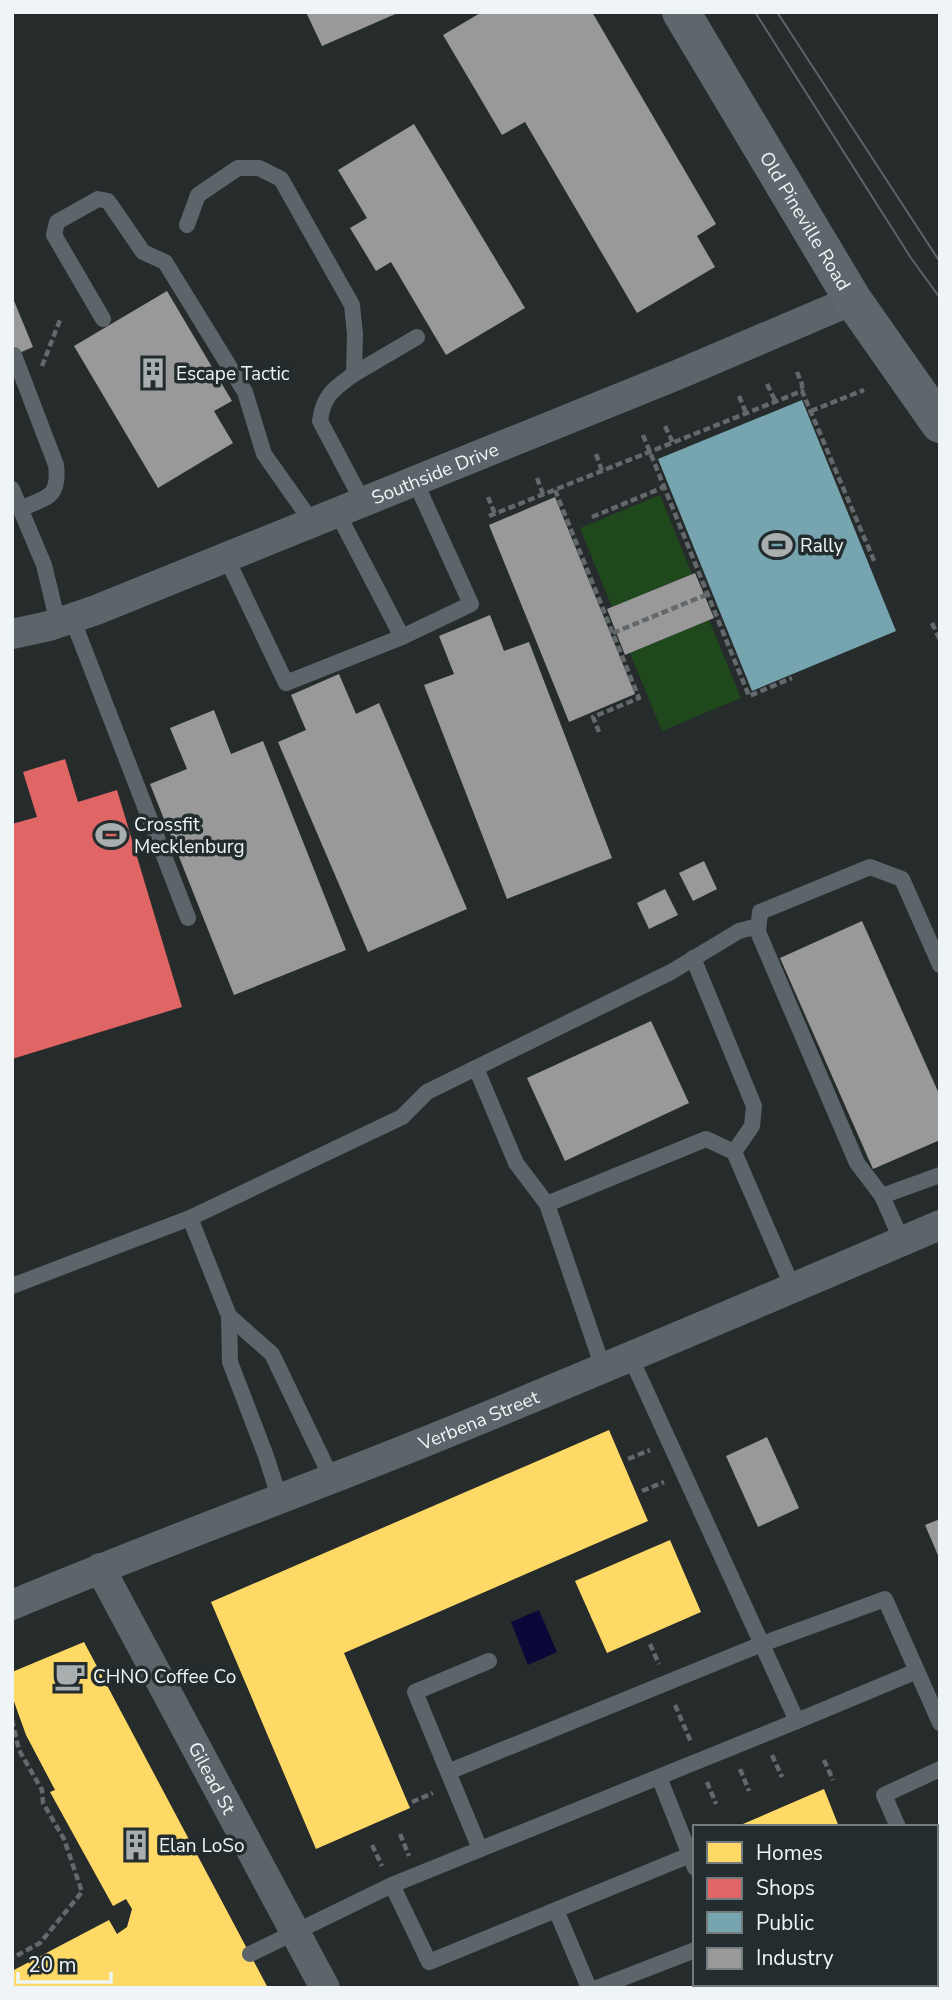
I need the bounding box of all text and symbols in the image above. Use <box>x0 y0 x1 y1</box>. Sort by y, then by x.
street label: Old Pineville Road <box>753 147 856 296</box>
building icon: Escape Tactic <box>136 356 170 390</box>
place label: Escape Tactic <box>176 361 290 387</box>
street label: Southside Drive <box>368 436 503 511</box>
sports icon: Rally <box>760 528 794 562</box>
place label: Rally <box>800 533 844 559</box>
place label: Crossfit Mecklenburg <box>134 812 245 860</box>
sports icon: Crossfit Mecklenburg <box>94 818 128 852</box>
street label: Verbena Street <box>414 1384 543 1457</box>
cafe icon: CHNO Coffee Co <box>53 1659 87 1693</box>
place label: CHNO Coffee Co <box>93 1664 236 1690</box>
street label: Gilead St <box>182 1738 242 1819</box>
legend <box>693 1825 938 1986</box>
building icon: Elan LoSo <box>119 1828 153 1862</box>
place label: Elan LoSo <box>159 1833 244 1859</box>
text: Homes <box>756 1839 823 1867</box>
text: Shops <box>756 1874 815 1902</box>
text: Public <box>756 1909 814 1937</box>
scale bar <box>18 1940 110 1984</box>
text: Industry <box>756 1944 834 1972</box>
text: 20 m <box>28 1951 77 1979</box>

